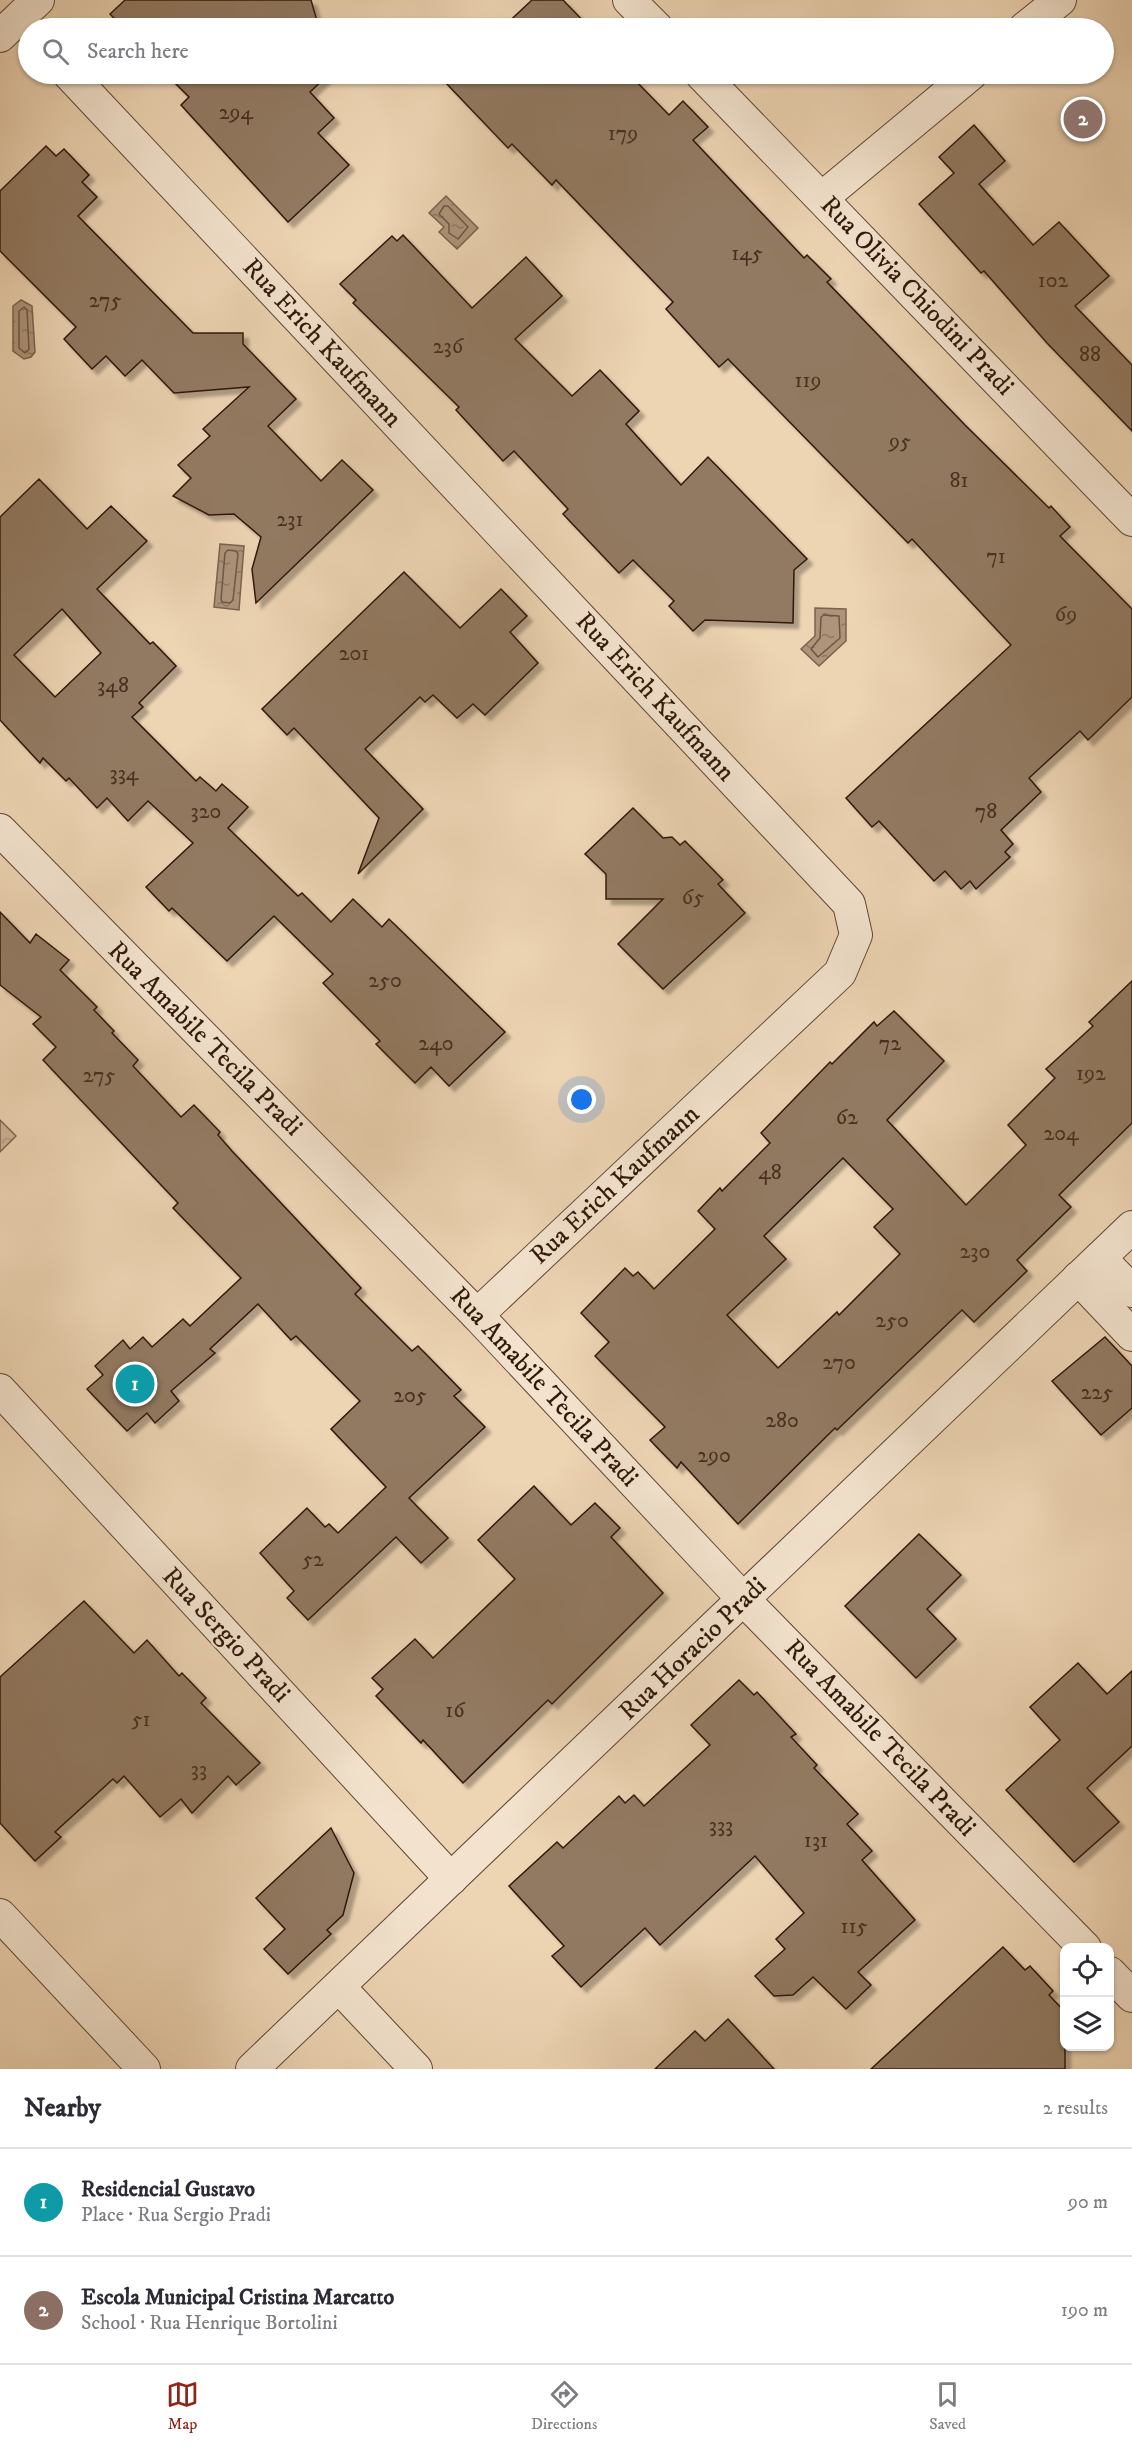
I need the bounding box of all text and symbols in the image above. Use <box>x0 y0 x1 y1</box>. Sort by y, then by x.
search box <box>18 18 1114 84</box>
icon: search <box>39 35 72 68</box>
text: Search here <box>87 38 189 65</box>
pin: 2 <box>1064 96 1102 142</box>
house number: 294 <box>219 99 255 126</box>
house number: 179 <box>608 120 638 147</box>
street label: Rua Olivia Chiodini Pradi <box>813 189 1021 403</box>
house number: 145 <box>731 240 763 267</box>
street label: Rua Erich Kaufmann <box>235 251 409 435</box>
house number: 102 <box>1038 267 1069 294</box>
house number: 275 <box>89 287 121 314</box>
house number: 236 <box>433 333 465 360</box>
house number: 88 <box>1079 341 1101 368</box>
house number: 119 <box>794 367 822 394</box>
house number: 95 <box>888 428 911 455</box>
house number: 81 <box>949 467 969 494</box>
house number: 231 <box>276 506 304 533</box>
house number: 71 <box>986 543 1006 570</box>
house number: 69 <box>1055 601 1077 628</box>
street label: Rua Erich Kaufmann <box>568 605 742 789</box>
house number: 201 <box>339 640 369 667</box>
house number: 348 <box>97 672 129 699</box>
house number: 334 <box>109 760 140 787</box>
house number: 320 <box>191 798 221 825</box>
house number: 78 <box>975 798 997 825</box>
house number: 65 <box>682 884 704 911</box>
street label: Rua Amabile Tecila Pradi <box>101 935 309 1143</box>
house number: 250 <box>368 967 402 994</box>
house number: 240 <box>418 1030 454 1057</box>
house number: 72 <box>879 1030 901 1057</box>
house number: 192 <box>1076 1060 1106 1087</box>
house number: 275 <box>83 1062 115 1089</box>
your location <box>567 1085 596 1114</box>
street label: Rua Erich Kaufmann <box>523 1098 707 1272</box>
house number: 62 <box>836 1104 858 1131</box>
house number: 204 <box>1043 1120 1080 1147</box>
house number: 48 <box>758 1159 782 1186</box>
house number: 230 <box>960 1238 990 1265</box>
street label: Rua Amabile Tecila Pradi <box>443 1280 645 1494</box>
house number: 250 <box>875 1307 909 1334</box>
house number: 270 <box>822 1349 856 1376</box>
pin: 1 <box>116 1362 154 1406</box>
house number: 225 <box>1081 1379 1113 1406</box>
house number: 205 <box>393 1382 427 1409</box>
house number: 280 <box>765 1407 799 1434</box>
house number: 290 <box>697 1442 731 1469</box>
house number: 52 <box>302 1546 324 1573</box>
street label: Rua Sergio Pradi <box>155 1560 297 1710</box>
street label: Rua Horacio Pradi <box>612 1570 774 1728</box>
street label: Rua Amabile Tecila Pradi <box>777 1632 983 1844</box>
house number: 16 <box>445 1697 466 1724</box>
house number: 51 <box>131 1706 151 1733</box>
house number: 33 <box>191 1756 207 1783</box>
house number: 333 <box>709 1812 733 1839</box>
house number: 131 <box>804 1827 828 1854</box>
house number: 115 <box>841 1913 868 1940</box>
map controls <box>1060 1943 1114 2051</box>
button: locate <box>1060 1943 1114 1997</box>
button: layers <box>1060 1997 1114 2051</box>
text: Nearby <box>24 2092 101 2125</box>
text: 2 results <box>1043 2096 1108 2121</box>
text: Residencial Gustavo <box>81 2176 255 2203</box>
text: 1 <box>40 2190 47 2215</box>
text: 90 m <box>1068 2190 1108 2215</box>
text: Place · Rua Sergio Pradi <box>81 2203 271 2228</box>
text: Escola Municipal Cristina Marcatto <box>81 2284 394 2311</box>
text: 2 <box>39 2298 48 2323</box>
text: 190 m <box>1061 2298 1108 2323</box>
text: School · Rua Henrique Bortolini <box>81 2311 338 2336</box>
tab: Map <box>166 2378 199 2434</box>
tab: Directions <box>531 2378 597 2434</box>
tab: Saved <box>929 2378 966 2434</box>

